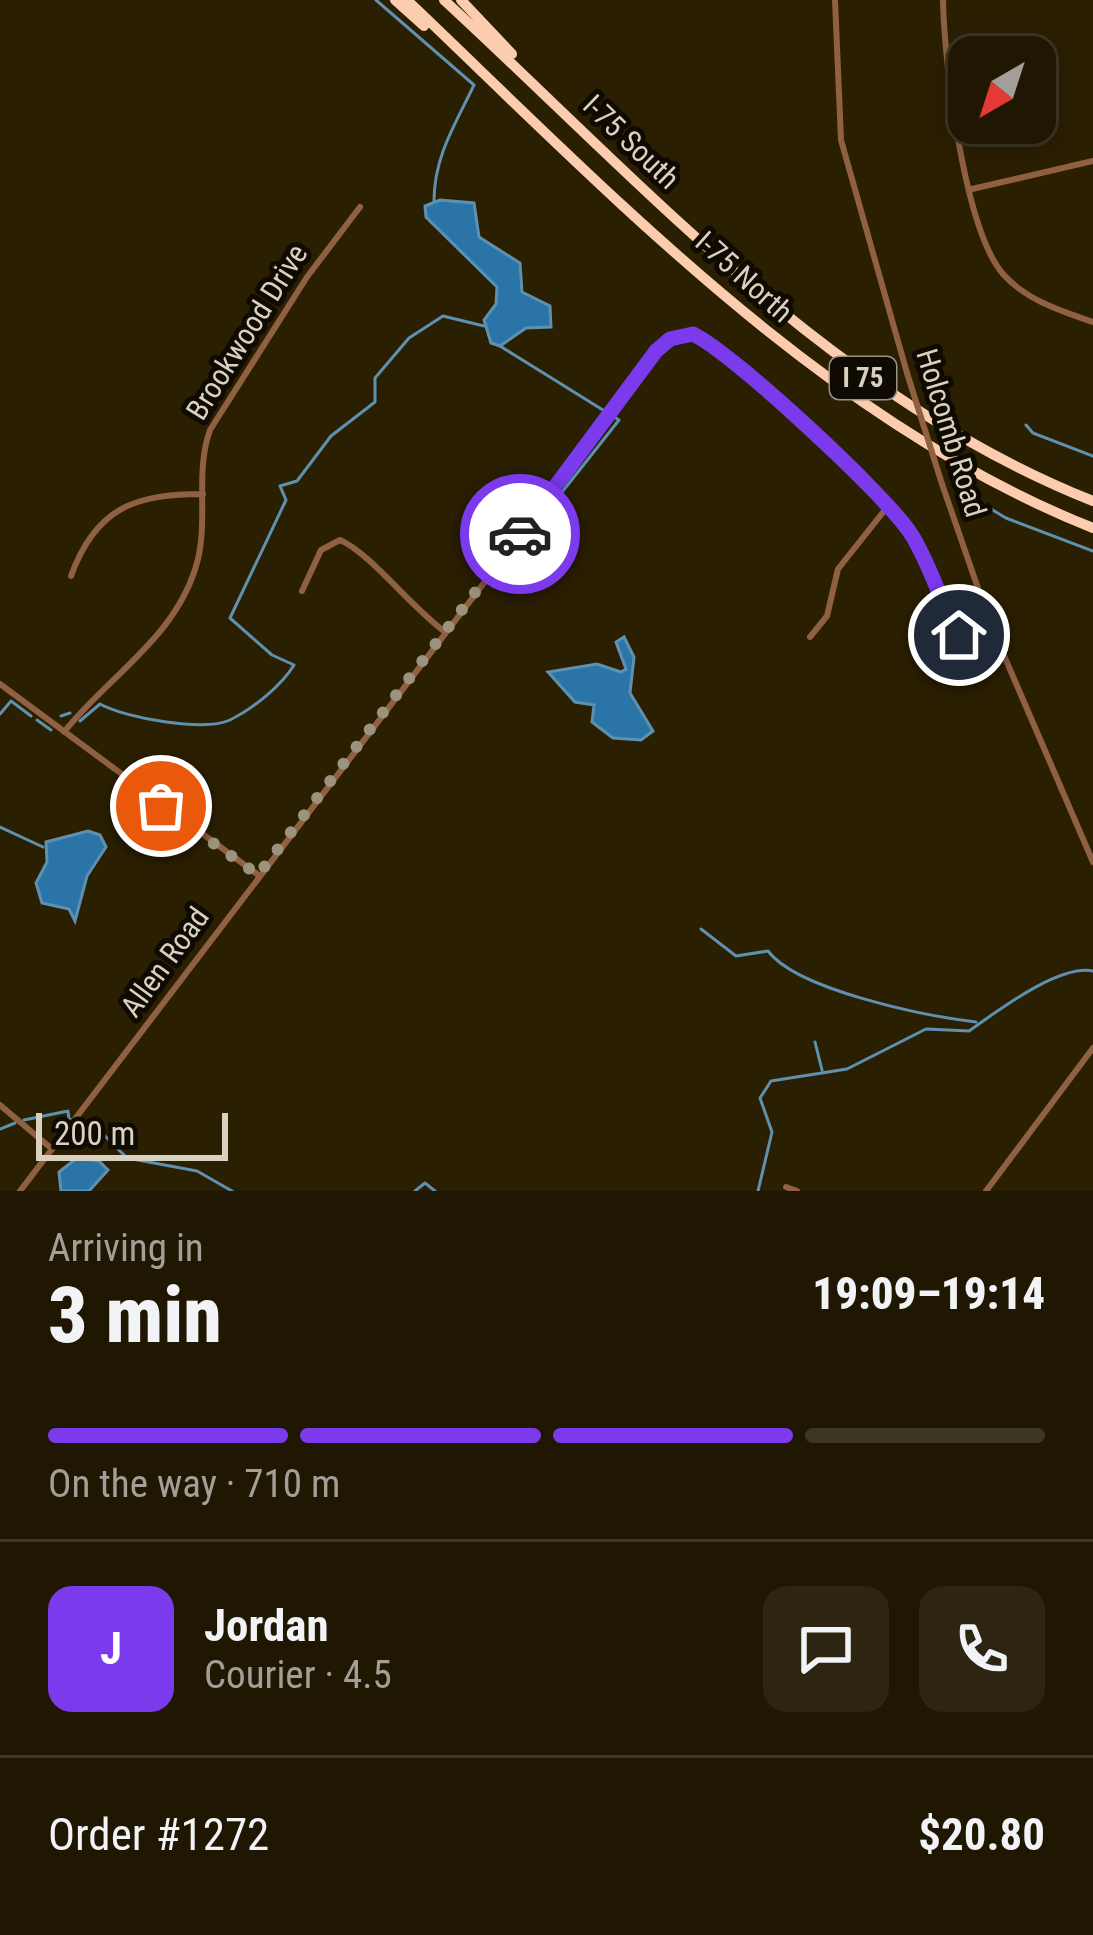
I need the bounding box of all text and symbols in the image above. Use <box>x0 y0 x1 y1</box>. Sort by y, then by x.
north arrow <box>948 36 1056 144</box>
map controls <box>948 36 1056 144</box>
street label: I-75 South <box>576 87 687 196</box>
street label: I-75 North <box>689 224 800 329</box>
street label: Brookwood Drive <box>179 238 314 426</box>
street label: Holcomb Road <box>909 345 994 521</box>
road number: I 75 <box>830 357 896 399</box>
courier <box>460 474 580 594</box>
icon: car <box>487 501 553 567</box>
pin <box>908 584 1010 686</box>
icon: home <box>926 602 992 668</box>
pin <box>110 755 212 857</box>
icon: bag <box>128 773 194 839</box>
street label: Allen Road <box>113 900 216 1023</box>
scale bar <box>36 1107 228 1160</box>
text: 200 m <box>54 1114 135 1153</box>
text: Arriving in <box>48 1225 204 1271</box>
text: 19:09–19:14 <box>812 1267 1045 1320</box>
text: 3 min <box>48 1270 222 1361</box>
text: On the way · 710 m <box>48 1461 340 1507</box>
button: chat <box>763 1586 889 1712</box>
button: phone <box>919 1586 1045 1712</box>
text: Jordan <box>204 1599 329 1652</box>
text: J <box>100 1622 122 1675</box>
text: Courier · 4.5 <box>204 1652 392 1698</box>
text: Order #1272 <box>48 1808 269 1861</box>
text: $20.80 <box>918 1808 1045 1861</box>

